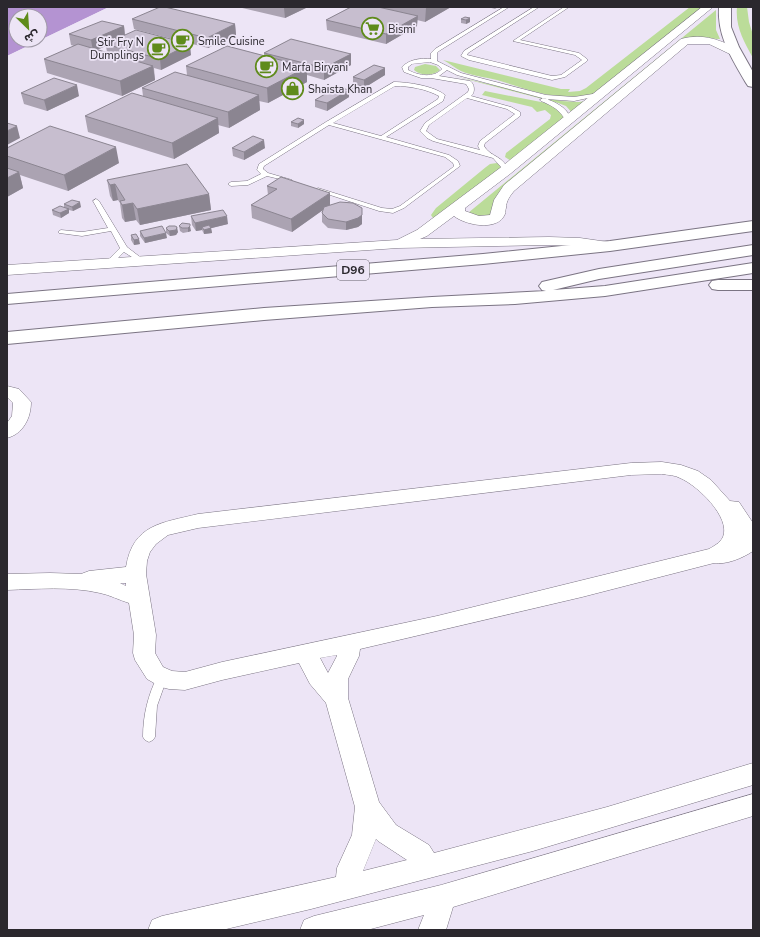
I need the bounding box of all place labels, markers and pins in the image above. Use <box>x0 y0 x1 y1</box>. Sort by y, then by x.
supermarket icon: Bismi <box>360 16 386 42</box>
place label: Bismi <box>388 22 415 37</box>
cafe icon: Smile Cuisine <box>170 28 196 54</box>
place label: Smile Cuisine <box>198 34 265 49</box>
place label: Stir Fry N Dumplings <box>90 35 144 63</box>
cafe icon: Stir Fry N Dumplings <box>146 35 172 61</box>
cafe icon: Marfa Biryani <box>253 54 279 80</box>
place label: Marfa Biryani <box>282 60 348 75</box>
shop icon: Shaista Khan <box>280 76 306 102</box>
place label: Shaista Khan <box>308 82 372 97</box>

